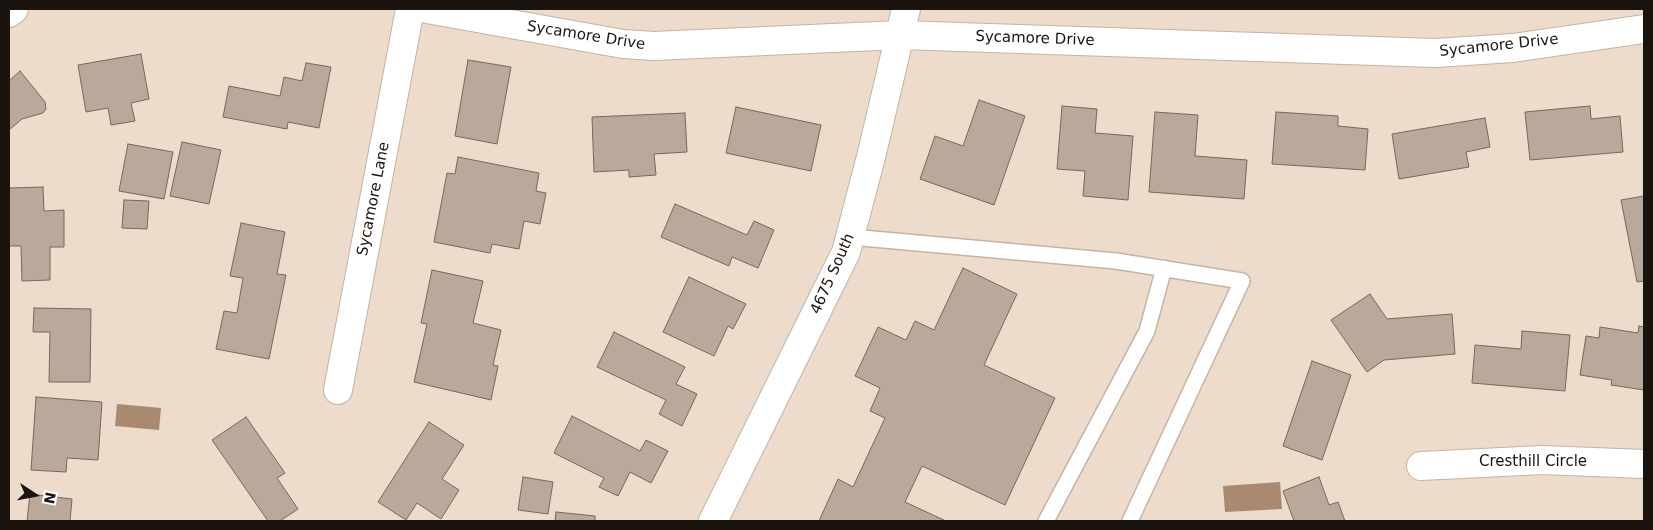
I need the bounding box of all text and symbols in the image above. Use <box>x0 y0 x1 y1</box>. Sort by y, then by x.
street label: Sycamore Drive <box>526 18 646 54</box>
street label: Sycamore Drive <box>975 28 1095 50</box>
street label: Sycamore Drive <box>1439 31 1559 61</box>
street label: Sycamore Lane <box>354 140 394 258</box>
street label: 4675 South <box>807 231 859 317</box>
street label: Cresthill Circle <box>1479 453 1587 471</box>
north arrow <box>10 470 60 520</box>
text: N <box>41 491 59 505</box>

